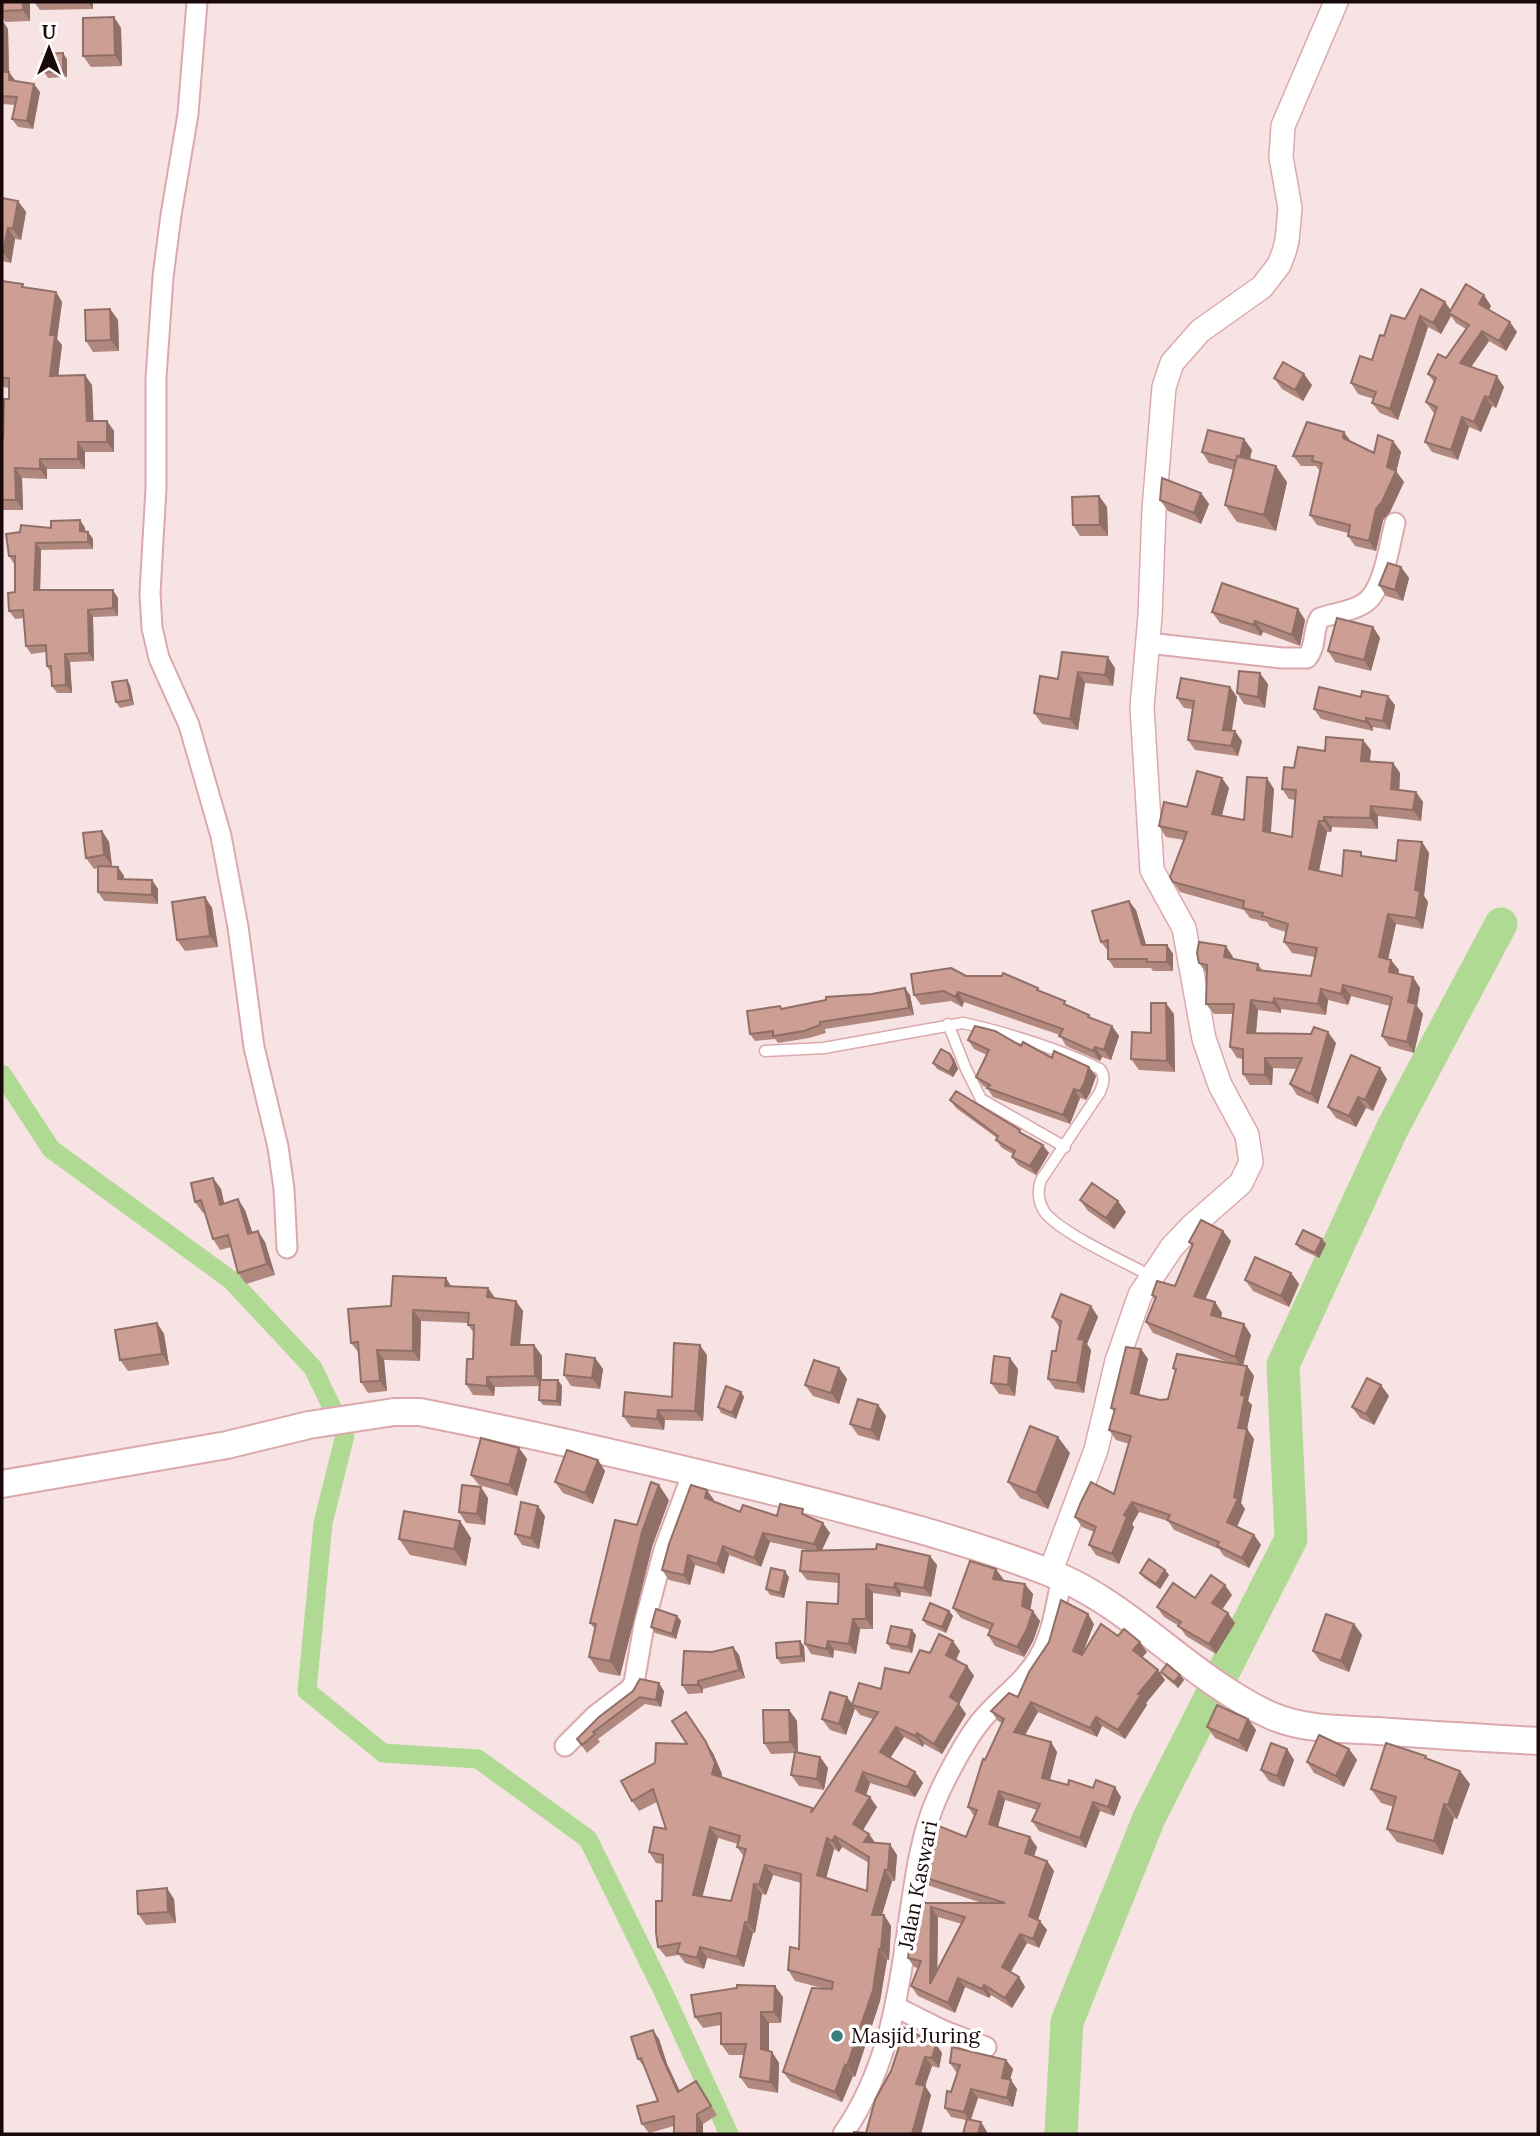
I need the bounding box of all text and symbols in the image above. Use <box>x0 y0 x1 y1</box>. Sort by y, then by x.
north arrow <box>14 14 84 84</box>
text: U <box>42 20 56 44</box>
street label: Jalan Kaswari <box>892 1818 943 1953</box>
place label: Masjid Juring <box>851 2022 980 2049</box>
marker: Masjid Juring <box>829 2028 845 2044</box>

